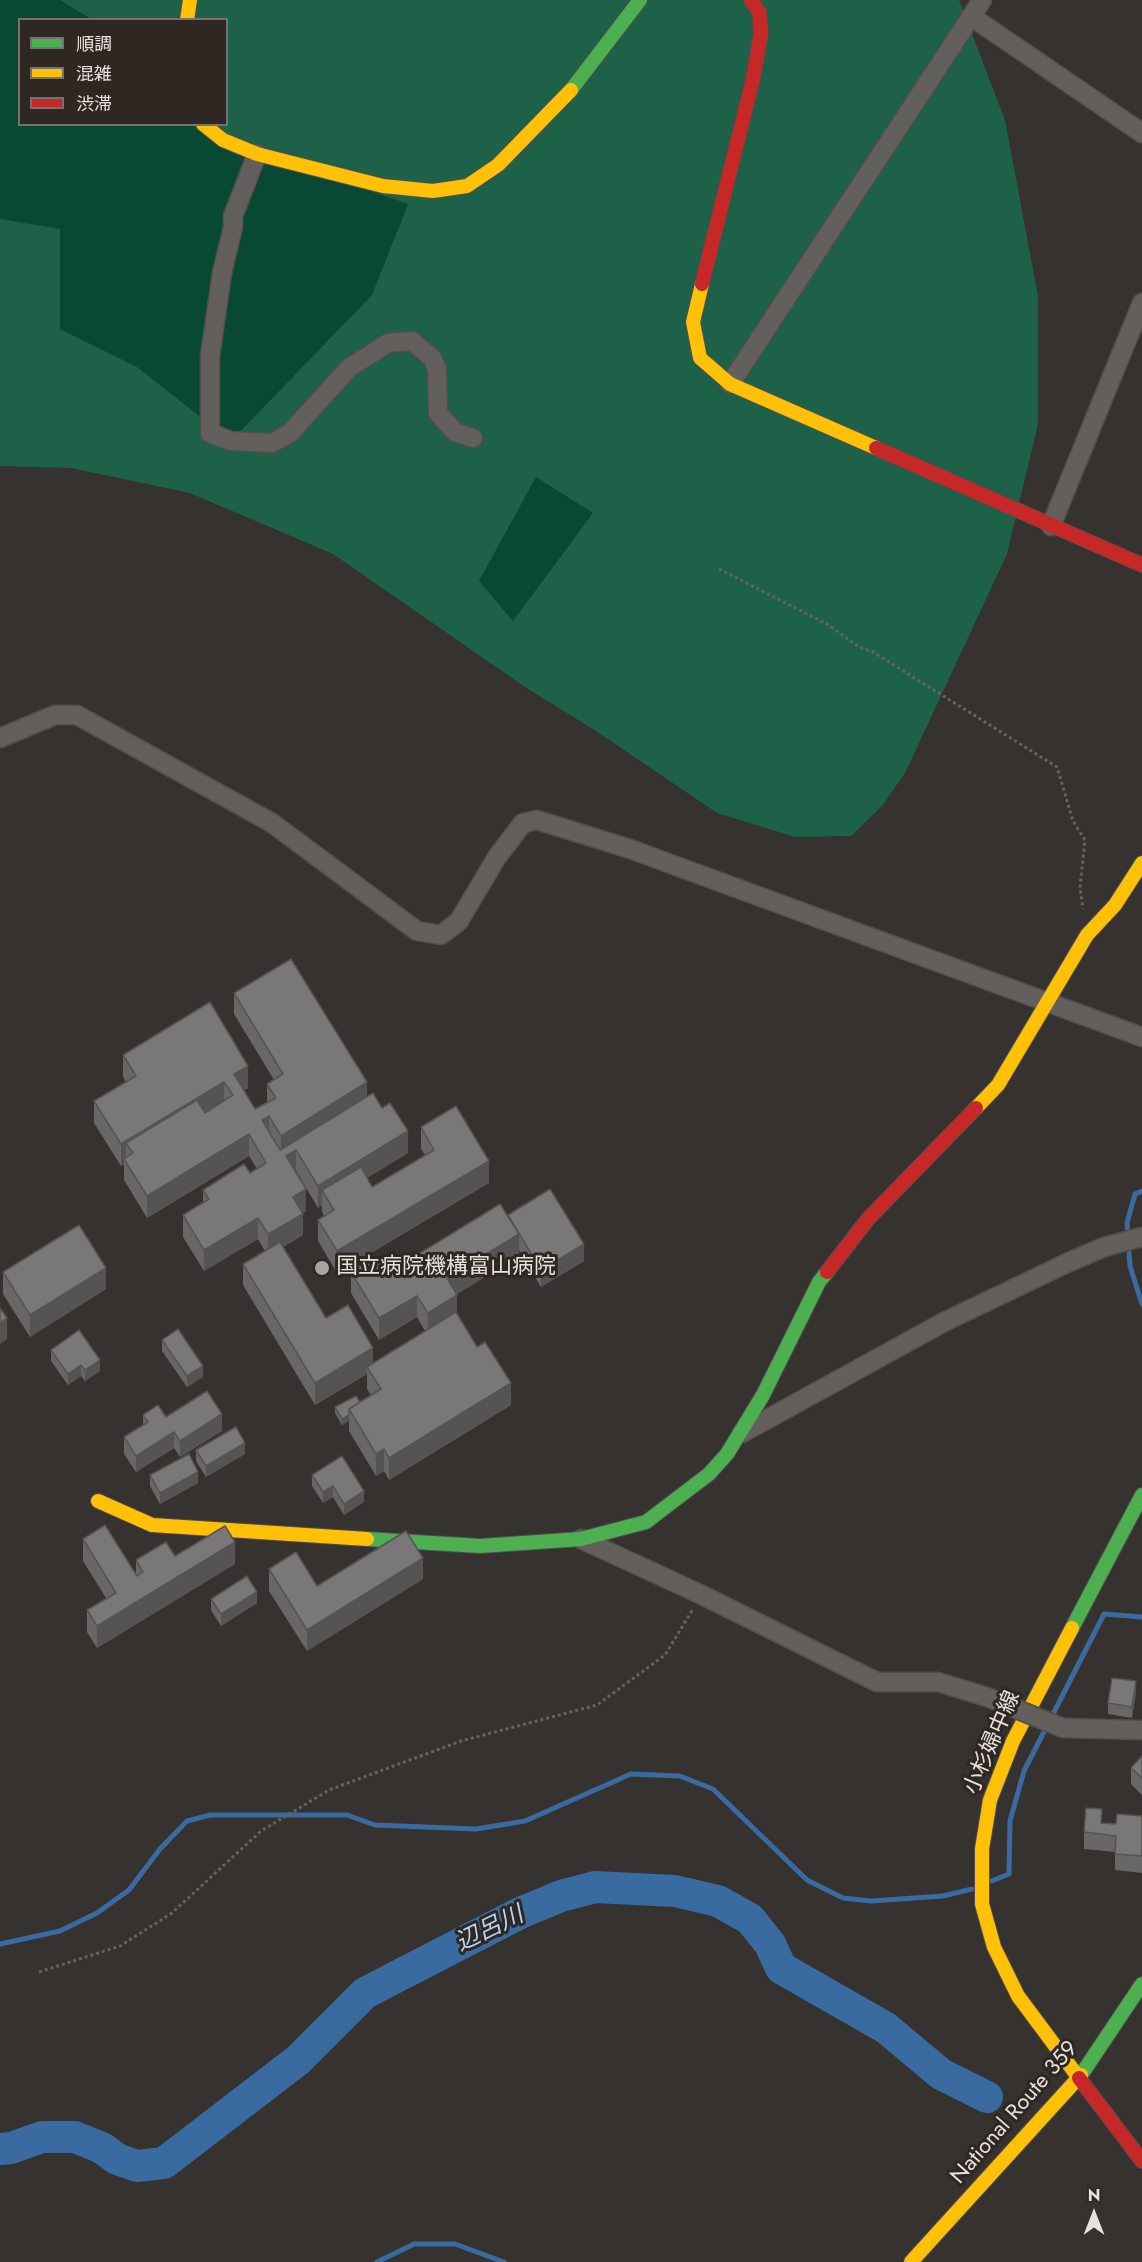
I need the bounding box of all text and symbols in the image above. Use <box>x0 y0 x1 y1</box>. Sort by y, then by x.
legend <box>18 18 228 126</box>
text: 順調 <box>76 31 112 57</box>
text: 混雑 <box>76 61 112 87</box>
text: 渋滞 <box>76 91 112 117</box>
place label: 国立病院機構富山病院 <box>336 1255 556 1281</box>
marker: 国立病院機構富山病院 <box>313 1259 331 1277</box>
street label: 小杉婦中線 <box>959 1687 1027 1799</box>
water label: 辺呂川 <box>451 1901 529 1959</box>
street label: National Route 359 <box>946 2036 1084 2190</box>
north arrow <box>1064 2184 1124 2244</box>
text: N <box>1088 2184 1100 2207</box>

